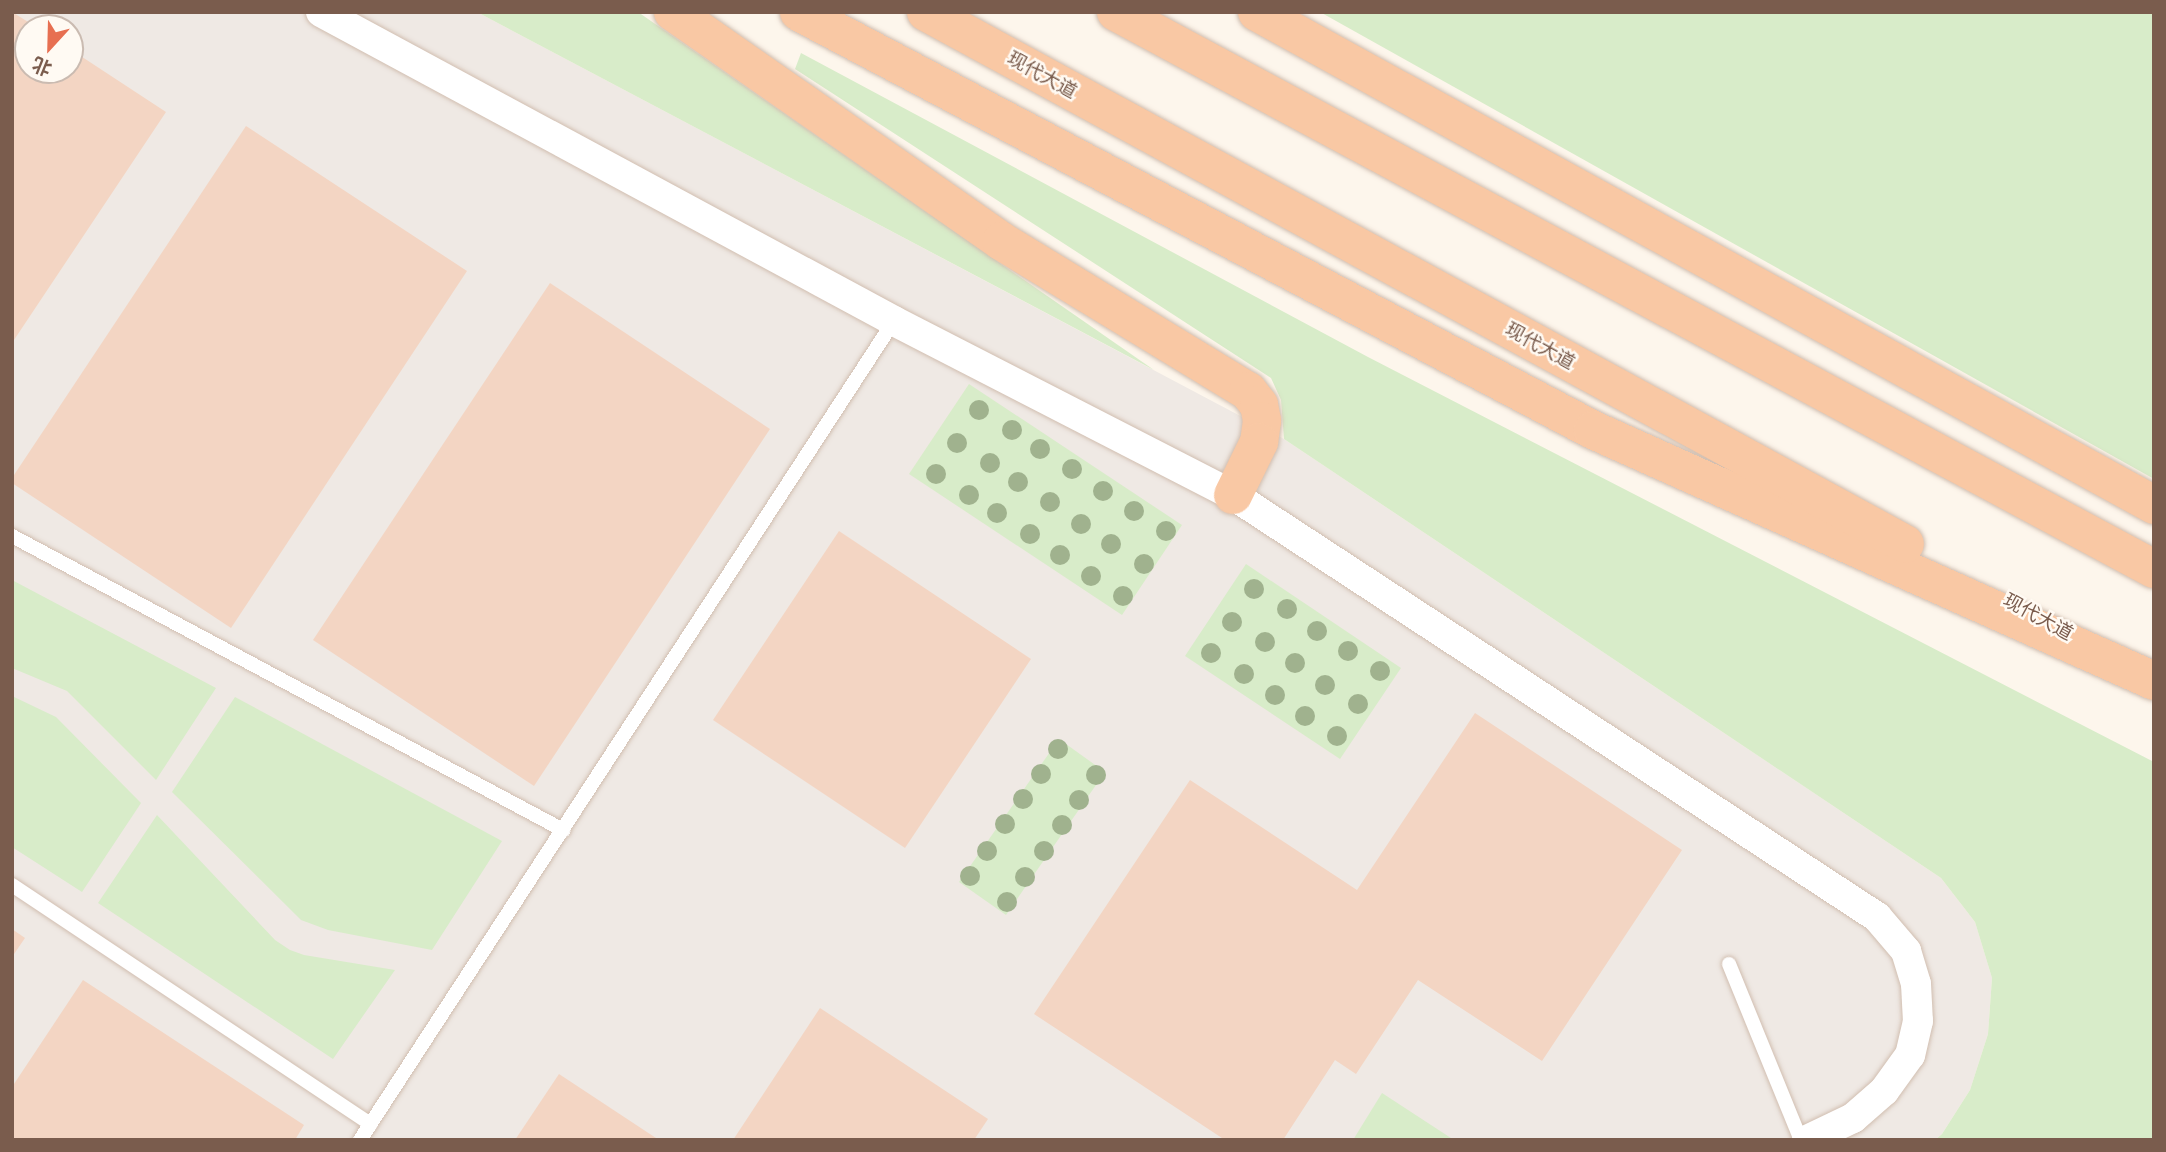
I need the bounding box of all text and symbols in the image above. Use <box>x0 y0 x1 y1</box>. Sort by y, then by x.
north arrow <box>14 14 84 84</box>
street label: 现代大道 <box>1003 47 1081 103</box>
text: 北 <box>29 52 55 81</box>
street label: 现代大道 <box>1501 318 1579 374</box>
street label: 现代大道 <box>1999 589 2077 645</box>

